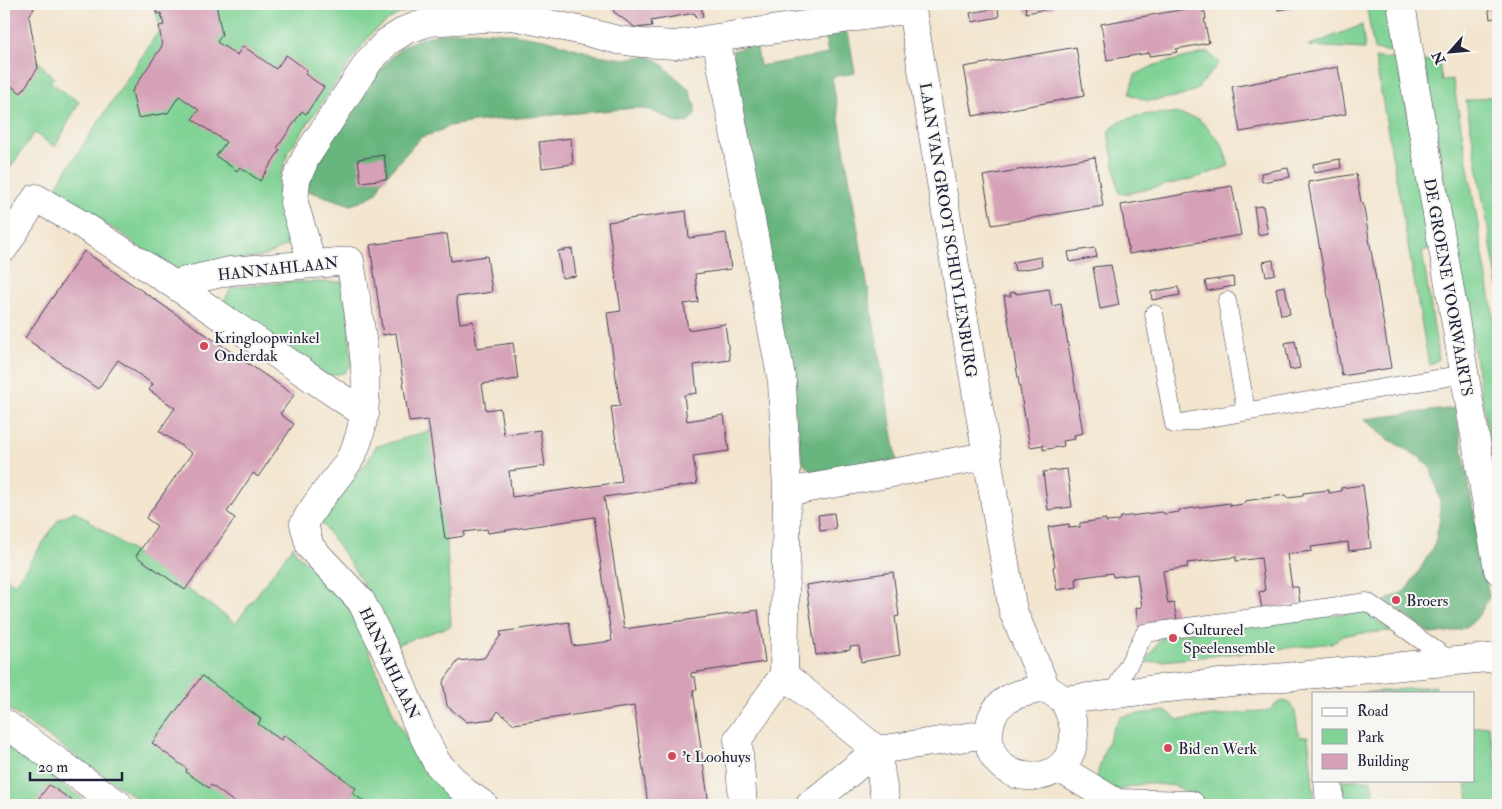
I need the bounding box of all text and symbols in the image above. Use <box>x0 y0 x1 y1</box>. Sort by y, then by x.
north arrow <box>1424 28 1474 78</box>
text: N <box>1428 48 1450 68</box>
street label: LAAN VAN GROOT SCHUYLENBURG <box>915 81 981 379</box>
street label: DE GROENE VOORWAARTS <box>1419 177 1477 398</box>
street label: HANNAHLAAN <box>217 253 340 285</box>
place label: Kringloopwinkel Onderdak <box>214 328 320 366</box>
marker: Kringloopwinkel Onderdak <box>198 340 210 352</box>
place label: Broers <box>1406 591 1448 611</box>
marker: Broers <box>1390 594 1402 606</box>
street label: HANNAHLAAN <box>354 604 424 723</box>
place label: Cultureel Speelensemble <box>1183 620 1276 659</box>
marker: Cultureel Speelensemble <box>1167 632 1179 644</box>
legend <box>1312 692 1474 782</box>
text: Road <box>1357 702 1389 721</box>
text: Park <box>1357 728 1384 747</box>
place label: Bid en Werk <box>1178 739 1258 759</box>
marker: Bid en Werk <box>1162 742 1174 754</box>
place label: 't Loohuys <box>682 747 751 767</box>
scale bar <box>30 749 122 781</box>
marker: 't Loohuys <box>666 750 678 762</box>
text: Building <box>1357 752 1409 771</box>
text: 20 m <box>38 758 68 777</box>

